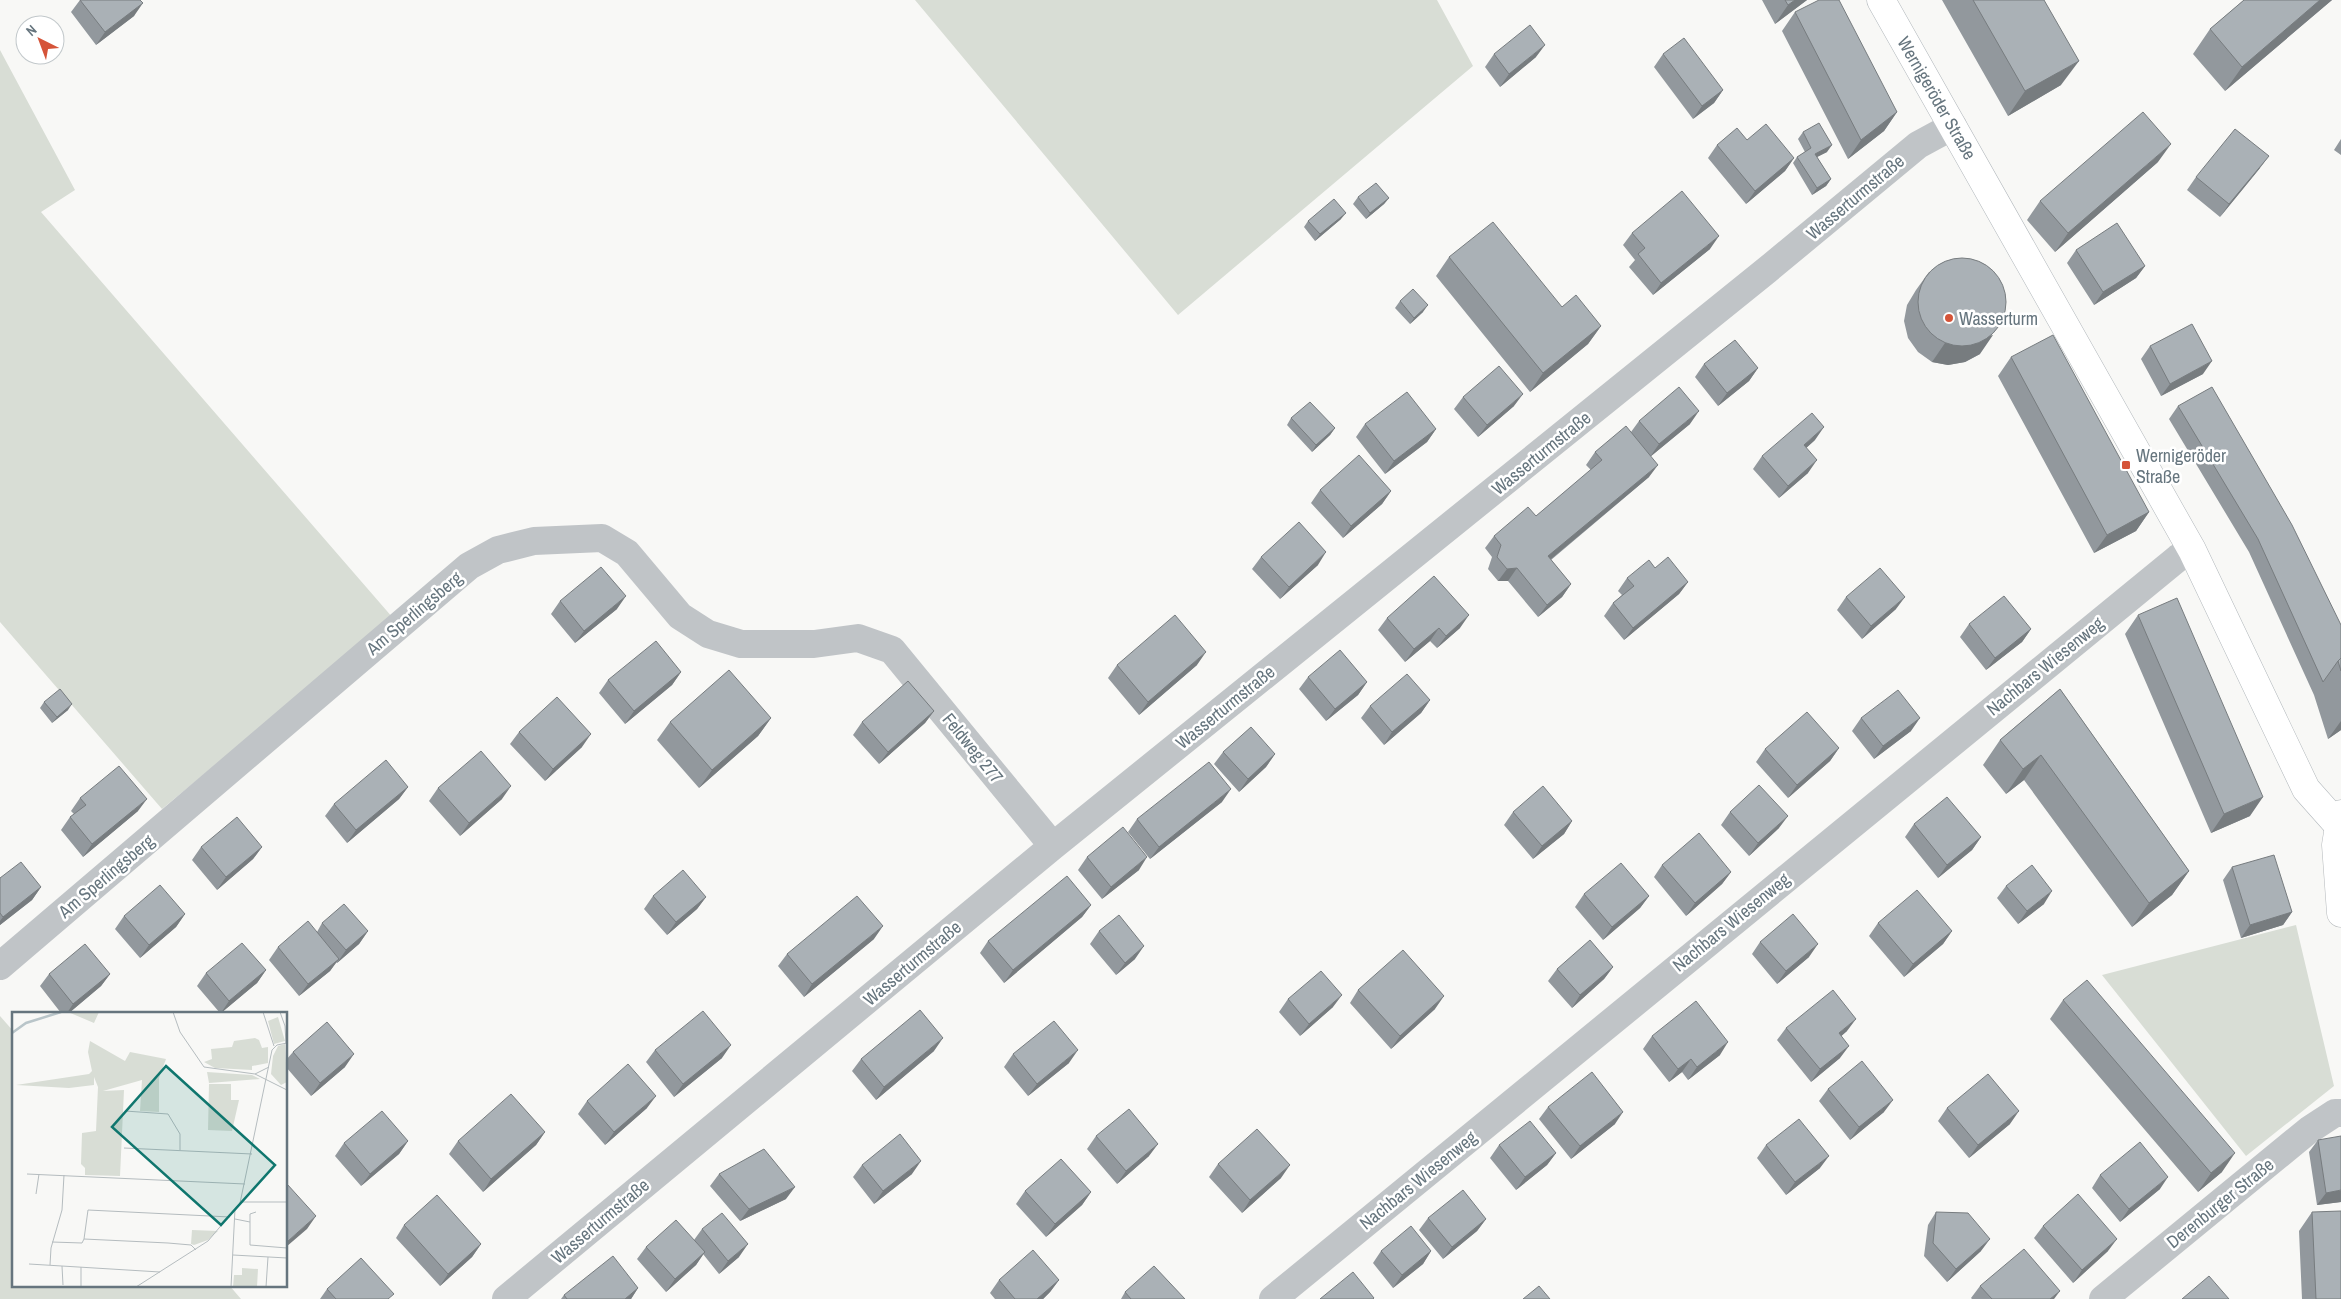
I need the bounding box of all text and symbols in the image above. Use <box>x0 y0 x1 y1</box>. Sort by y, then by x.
north arrow <box>15 15 65 65</box>
text: N <box>22 21 40 40</box>
street label: Wernigeröder Straße <box>1892 32 1982 164</box>
street label: Wasserturmstraße <box>1801 149 1909 245</box>
place label: Wasserturm <box>1959 306 2038 331</box>
marker: Wasserturm <box>1943 312 1955 324</box>
street label: Wasserturmstraße <box>1486 405 1596 501</box>
place label: Wernigeröder Straße <box>2136 443 2226 489</box>
marker: Wernigeröder Straße <box>2120 459 2132 471</box>
street label: Am Sperlingsberg <box>360 565 468 661</box>
street label: Nachbars Wiesenweg <box>1981 610 2110 721</box>
street label: Wasserturmstraße <box>1170 659 1280 755</box>
street label: Feldweg 277 <box>937 708 1009 788</box>
street label: Am Sperlingsberg <box>52 828 160 924</box>
street label: Nachbars Wiesenweg <box>1667 866 1796 977</box>
street label: Wasserturmstraße <box>858 915 966 1011</box>
inset map <box>12 1012 288 1286</box>
street label: Nachbars Wiesenweg <box>1354 1124 1483 1235</box>
street label: Derenburger Straße <box>2161 1152 2279 1254</box>
street label: Wasserturmstraße <box>546 1173 654 1269</box>

